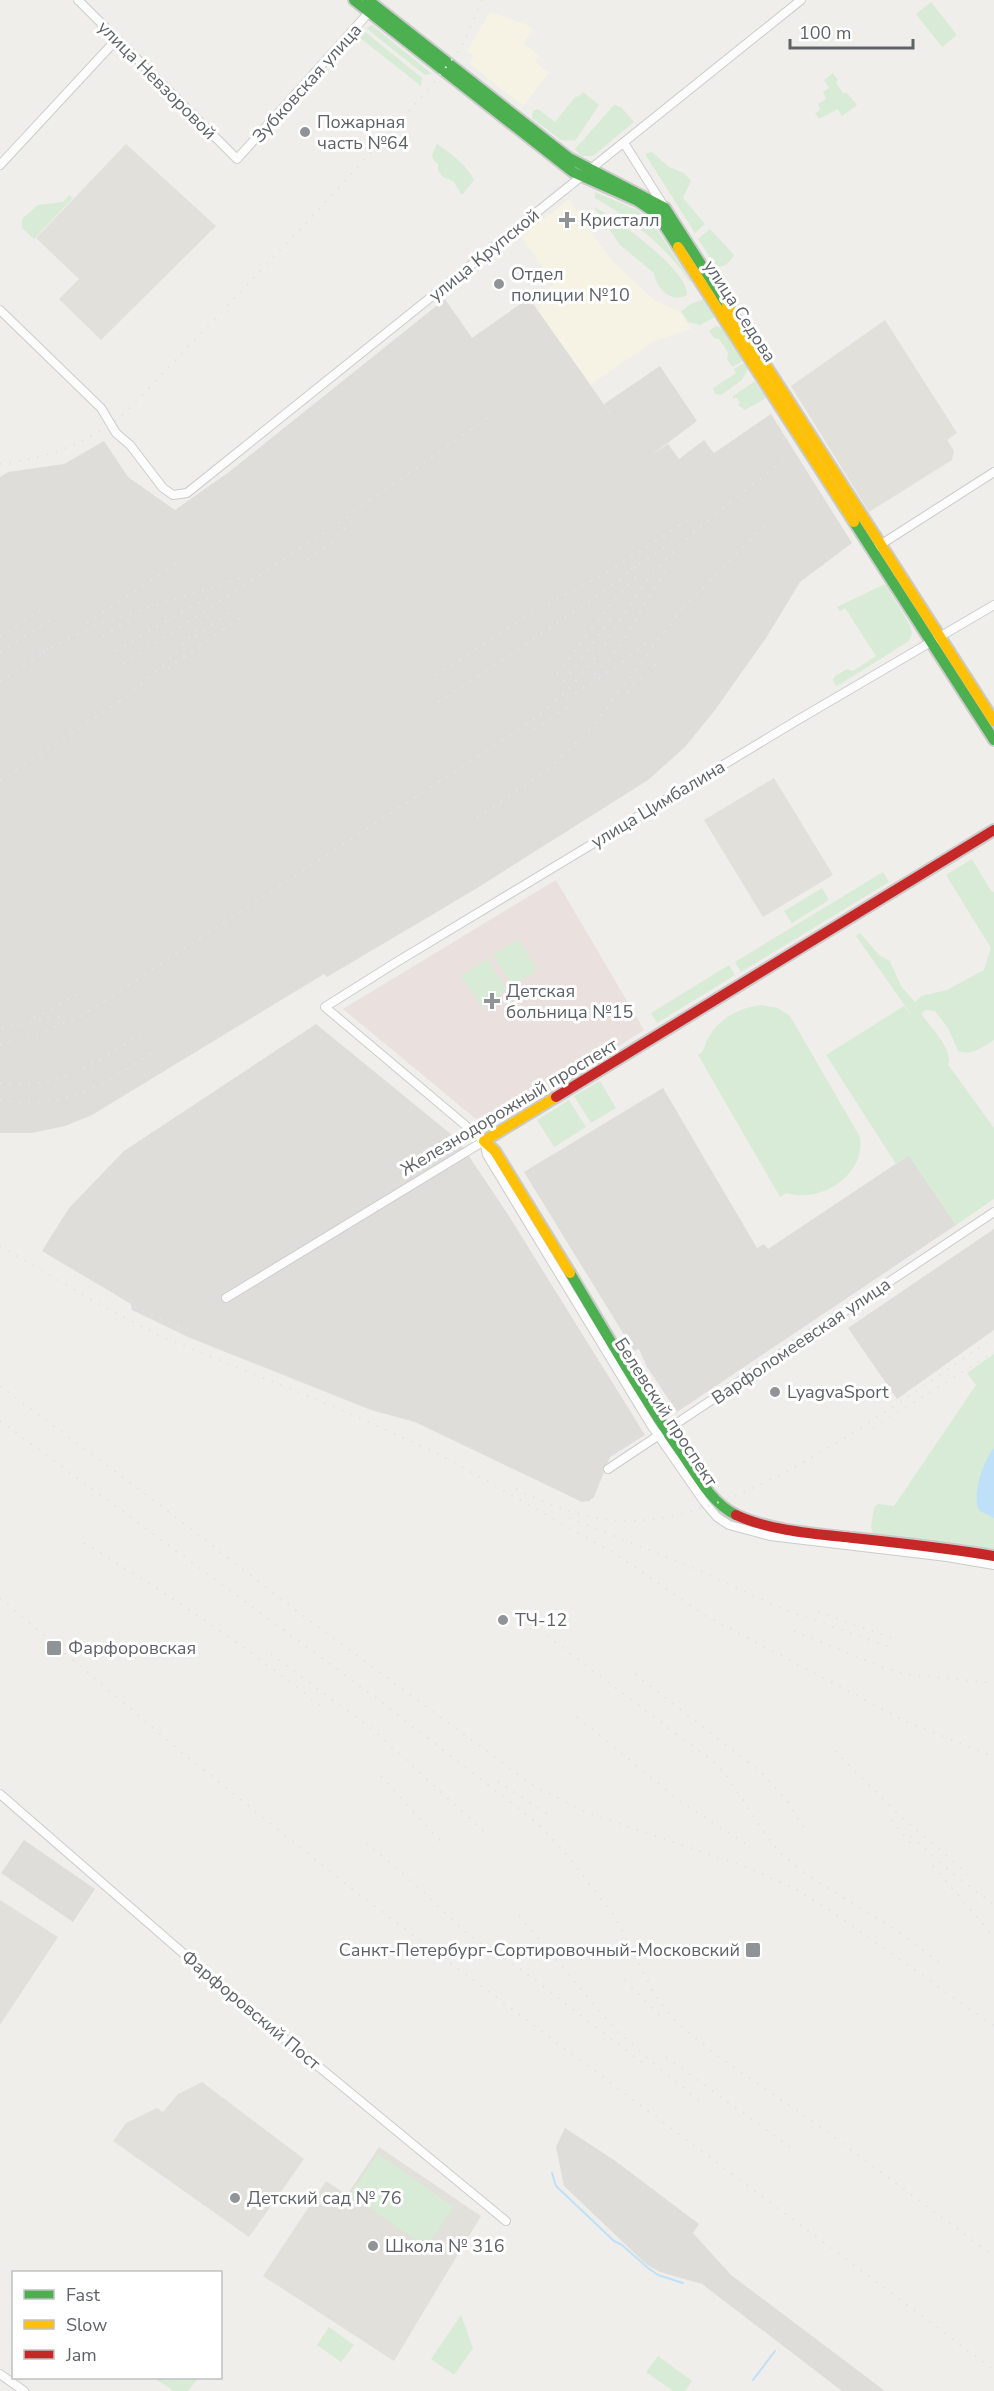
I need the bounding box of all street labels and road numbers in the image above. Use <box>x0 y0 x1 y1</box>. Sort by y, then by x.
street label: улица Невзоровой <box>92 15 222 145</box>
street label: Зубковская улица <box>247 18 367 148</box>
street label: улица Крупской <box>424 203 544 307</box>
street label: улица Седова <box>698 255 782 367</box>
street label: улица Цимбалина <box>586 754 730 854</box>
street label: Железнодорожный проспект <box>396 1033 622 1181</box>
street label: Варфоломеевская улица <box>707 1272 895 1410</box>
street label: Белевский проспект <box>609 1333 723 1491</box>
street label: Фарфоровский Пост <box>176 1945 326 2075</box>

